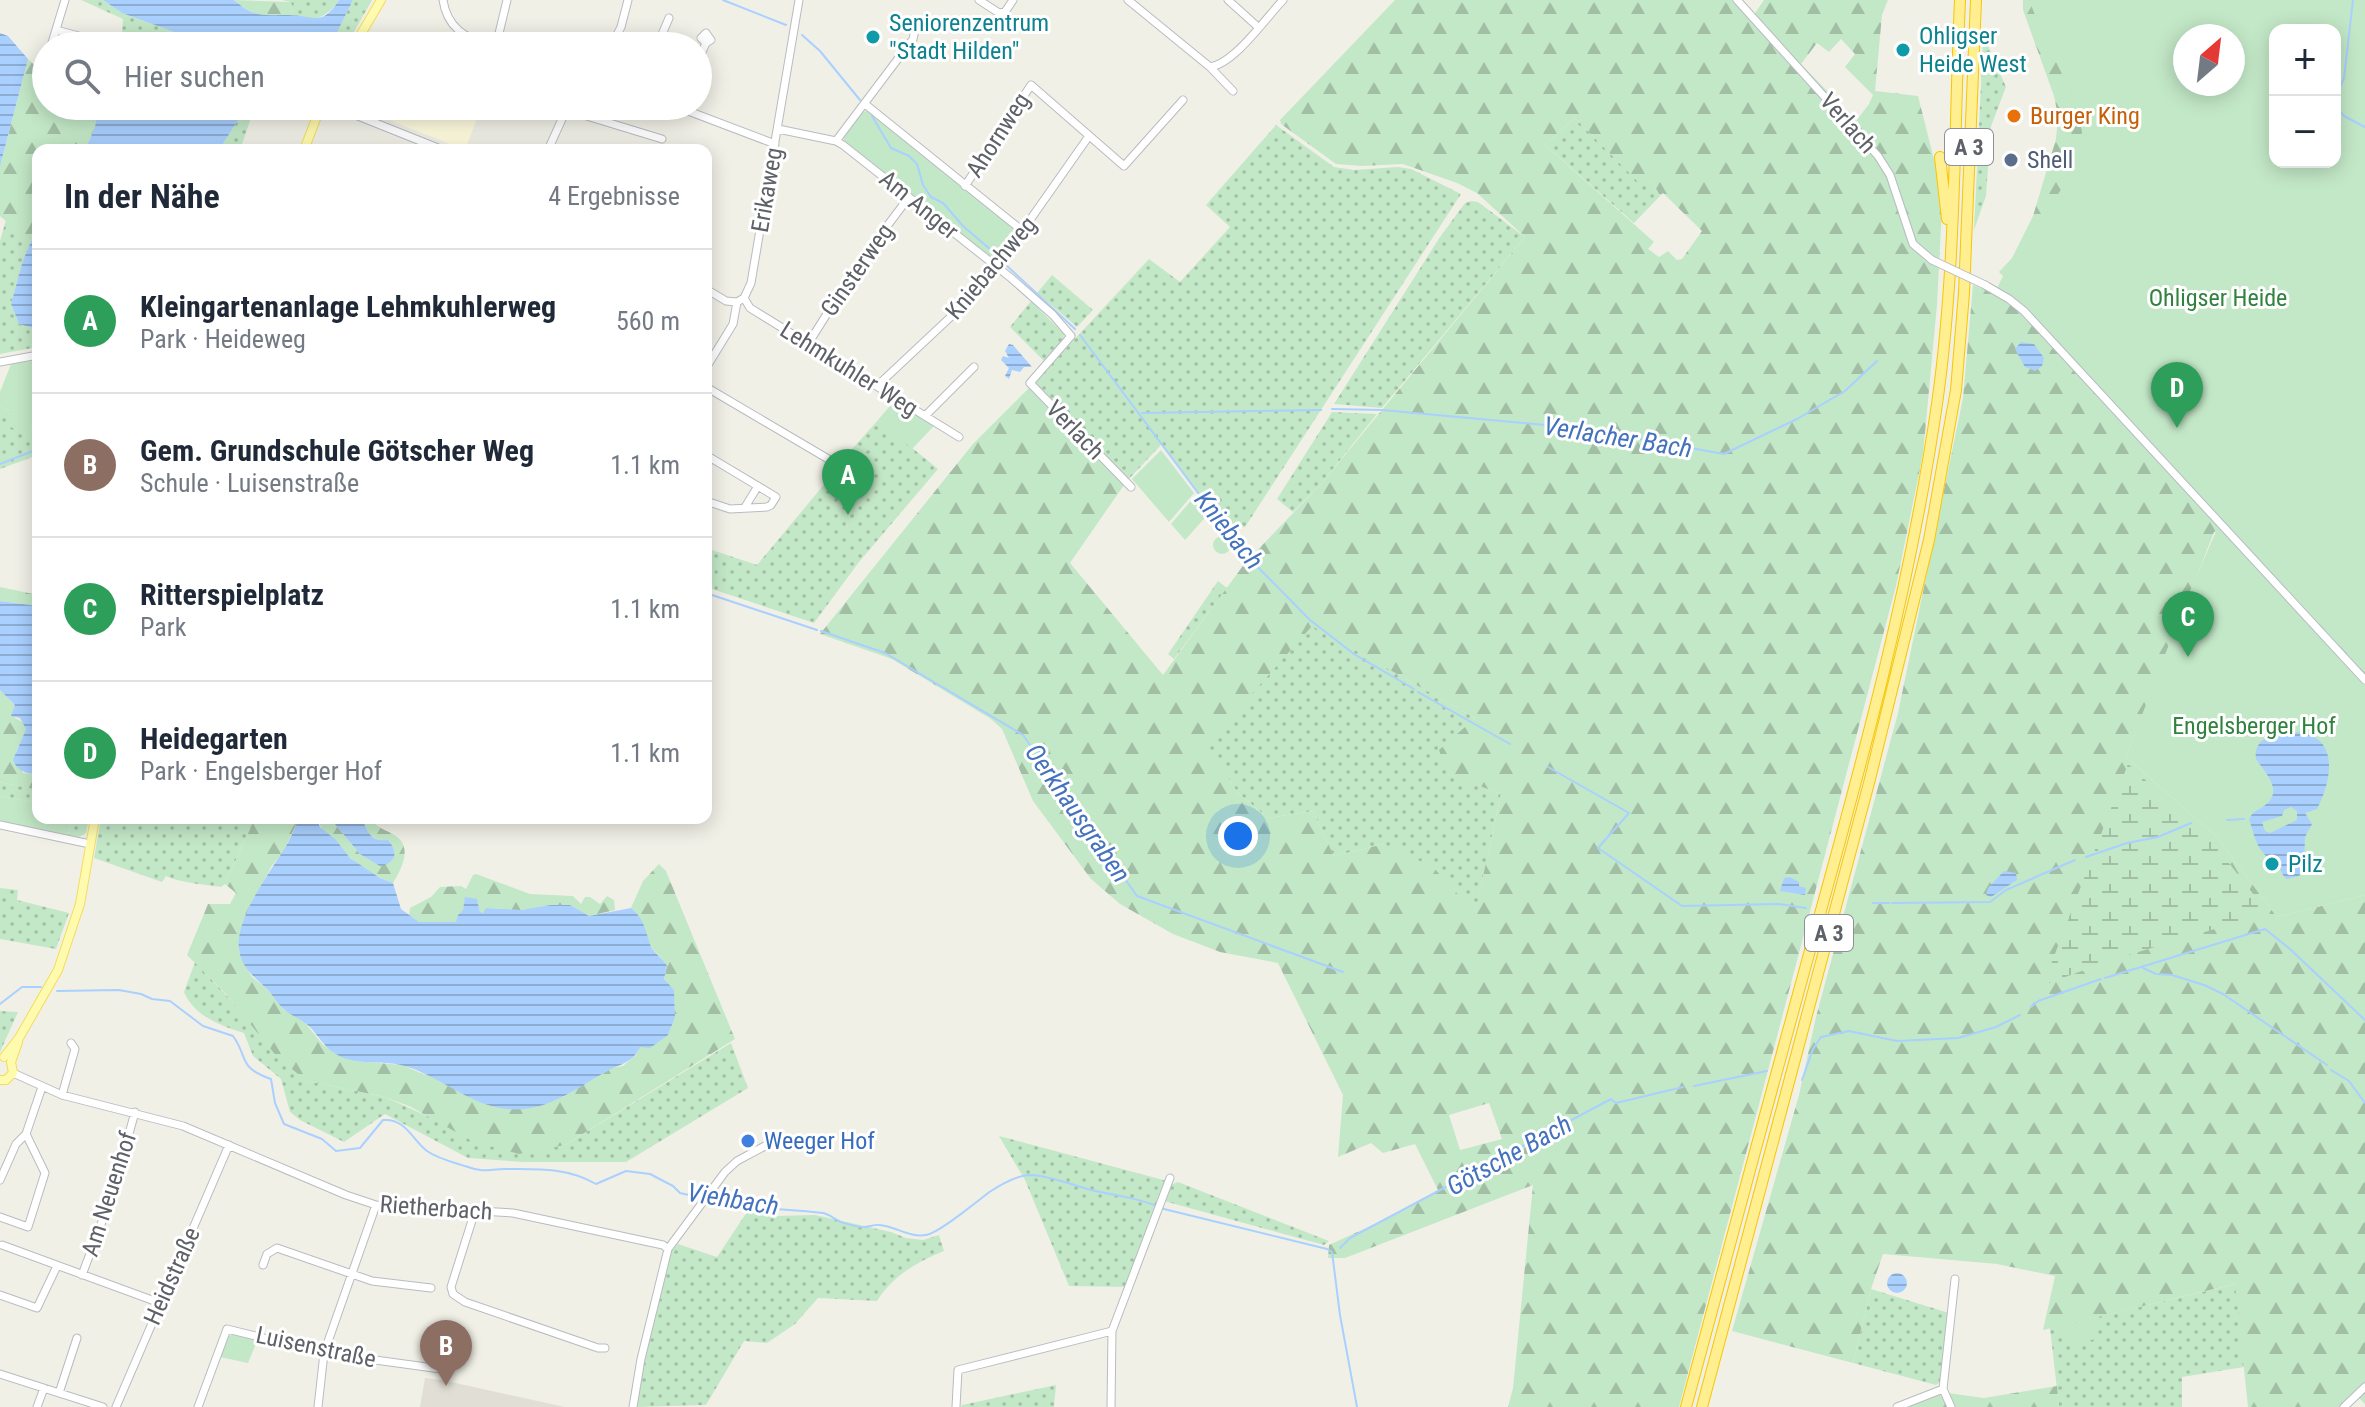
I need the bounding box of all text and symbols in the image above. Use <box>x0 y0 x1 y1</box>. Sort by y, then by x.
place label: Seniorenzentrum "Stadt Hilden" <box>889 9 1049 65</box>
place label: Ohligser Heide West <box>1919 22 2027 78</box>
north arrow <box>2173 24 2245 96</box>
map controls <box>2269 24 2341 168</box>
button: + <box>2269 24 2341 96</box>
marker: Seniorenzentrum "Stadt Hilden" <box>864 28 882 46</box>
search box <box>32 32 712 120</box>
marker: Ohligser Heide West <box>1894 41 1912 59</box>
icon: search <box>60 54 104 98</box>
text: Hier suchen <box>124 59 265 94</box>
street label: Ahornweg <box>960 87 1036 183</box>
street label: Verlach <box>1814 87 1882 159</box>
button: − <box>2269 96 2341 168</box>
place label: Burger King <box>2030 102 2140 130</box>
marker: Burger King <box>2005 107 2023 125</box>
road number: A 3 <box>1945 129 1993 165</box>
street label: Erikaweg <box>746 145 788 235</box>
place label: Shell <box>2027 146 2073 174</box>
marker: Shell <box>2002 151 2020 169</box>
street label: Am Anger <box>874 165 964 245</box>
text: In der Nähe <box>64 176 220 216</box>
text: 4 Ergebnisse <box>548 181 680 211</box>
street label: Kniebachweg <box>940 211 1042 325</box>
street label: Ginsterweg <box>815 218 899 322</box>
park label: Ohligser Heide <box>2149 284 2287 312</box>
text: Kleingartenanlage Lehmkuhlerweg <box>140 289 556 324</box>
text: A <box>82 306 98 336</box>
text: 560 m <box>616 306 680 336</box>
street label: Lehmkuhler Weg <box>775 316 923 422</box>
text: Park · Heideweg <box>140 324 306 354</box>
pin: D <box>2151 362 2203 428</box>
street label: Verlach <box>1040 395 1110 465</box>
water label: Verlacher Bach <box>1542 410 1694 464</box>
text: Gem. Grundschule Götscher Weg <box>140 433 534 468</box>
pin: A <box>822 449 874 515</box>
text: B <box>83 450 97 480</box>
text: 1.1 km <box>610 450 680 480</box>
text: Schule · Luisenstraße <box>140 468 359 498</box>
water label: Kniebach <box>1189 485 1269 575</box>
text: Ritterspielplatz <box>140 577 324 612</box>
pin: C <box>2162 591 2214 657</box>
text: C <box>83 594 97 624</box>
text: 1.1 km <box>610 594 680 624</box>
text: Park <box>140 612 186 642</box>
park label: Engelsberger Hof <box>2172 712 2336 740</box>
text: Heidegarten <box>140 721 288 756</box>
text: D <box>83 738 97 768</box>
text: 1.1 km <box>610 738 680 768</box>
water label: Oerkhausgraben <box>1019 738 1137 888</box>
text: Park · Engelsberger Hof <box>140 756 382 786</box>
your location <box>1218 816 1258 856</box>
place label: Pilz <box>2288 850 2323 878</box>
marker: Pilz <box>2263 855 2281 873</box>
road number: A 3 <box>1805 915 1853 951</box>
water label: Götsche Bach <box>1441 1108 1577 1202</box>
place label: Weeger Hof <box>764 1127 875 1155</box>
street label: Am Neuenhof <box>76 1128 142 1260</box>
marker: Weeger Hof <box>739 1132 757 1150</box>
water label: Viehbach <box>685 1177 781 1221</box>
street label: Rietherbach <box>379 1190 493 1226</box>
street label: Heidstraße <box>138 1223 206 1329</box>
pin: B <box>420 1320 472 1386</box>
street label: Luisenstraße <box>253 1321 379 1373</box>

